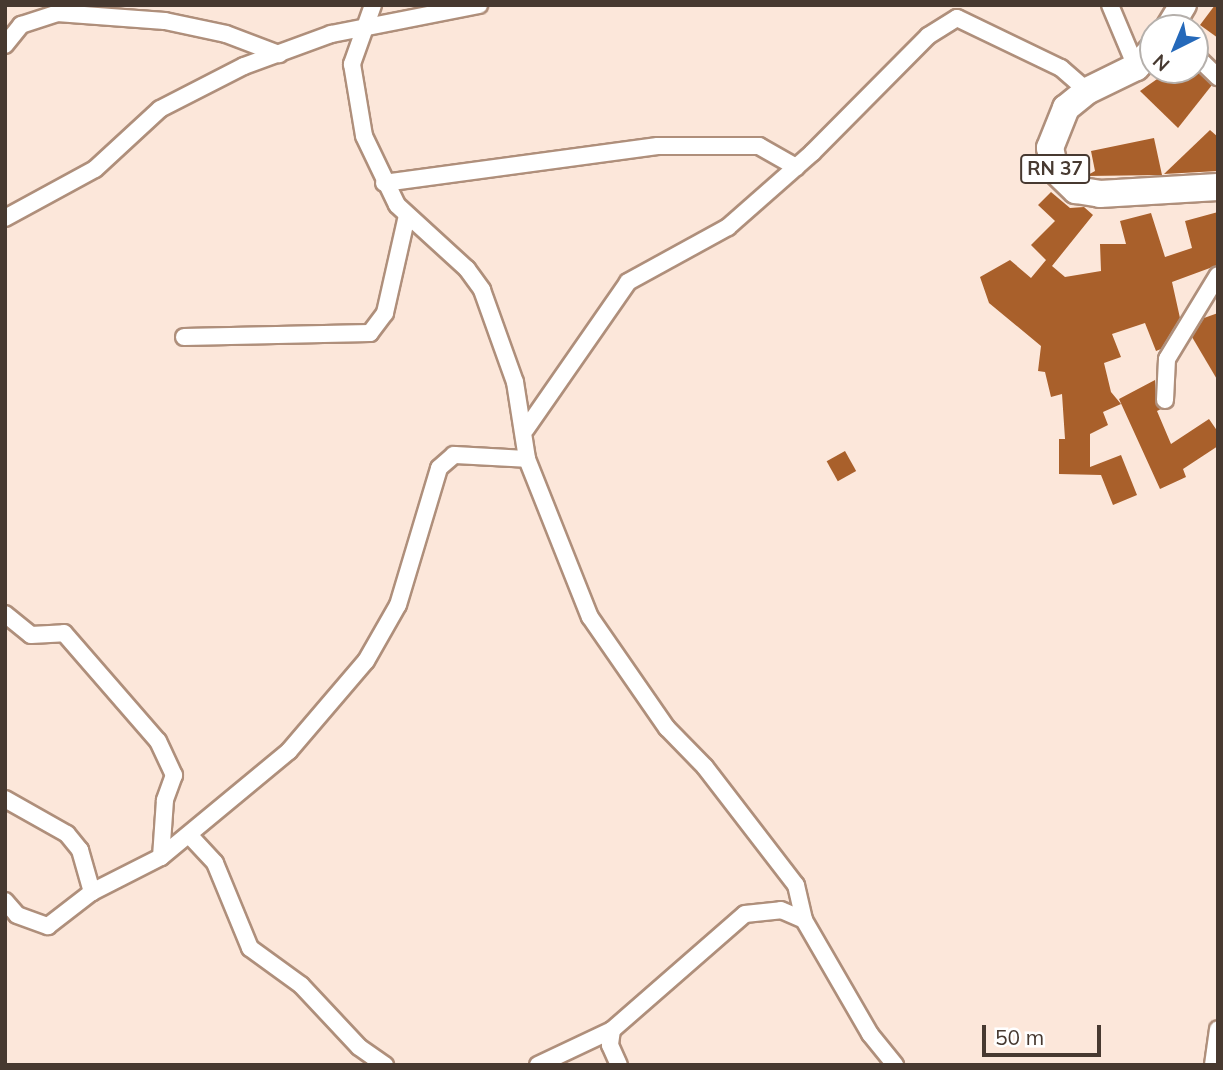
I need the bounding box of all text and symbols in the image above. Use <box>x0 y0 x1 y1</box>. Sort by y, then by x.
north arrow <box>1139 14 1209 84</box>
text: N <box>1148 49 1174 77</box>
road number: RN 37 <box>1020 154 1090 184</box>
scale bar <box>985 1010 1104 1054</box>
text: 50 m <box>995 1024 1044 1050</box>

